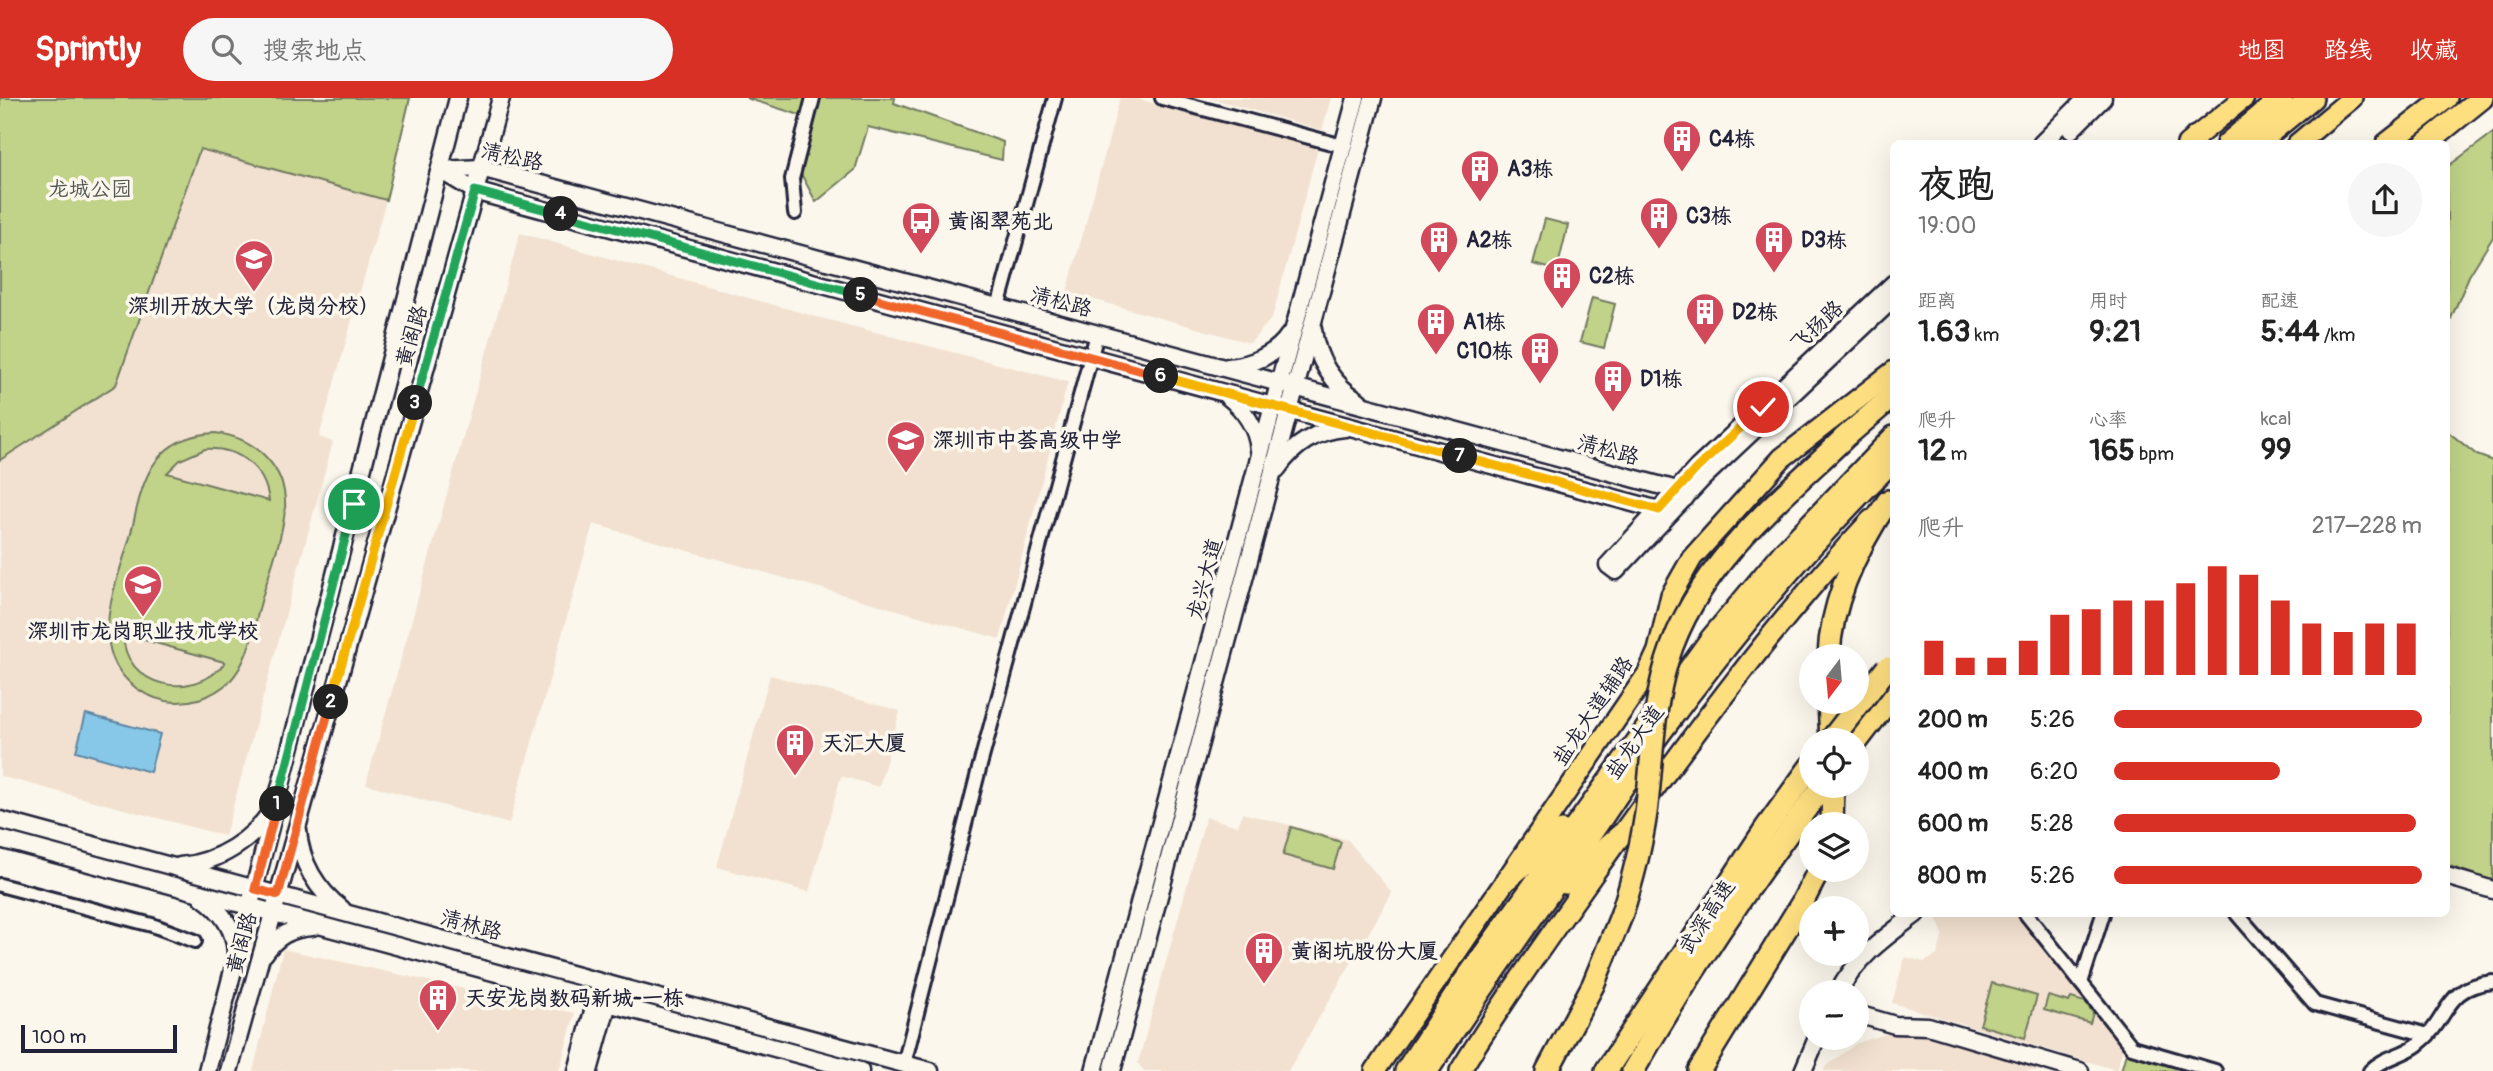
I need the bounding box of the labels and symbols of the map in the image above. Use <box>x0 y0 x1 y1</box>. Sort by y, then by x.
building icon: C4栋 <box>1661 118 1703 173</box>
place label: C4栋 <box>1709 126 1755 153</box>
street label: 清松路 <box>478 137 546 177</box>
building icon: A3栋 <box>1459 148 1501 203</box>
place label: A3栋 <box>1507 156 1553 183</box>
park label: 龙城公园 <box>48 176 132 203</box>
building icon: C3栋 <box>1638 195 1680 250</box>
pin: 4 <box>544 197 578 232</box>
bus stop icon: 黄阁翠苑北 <box>900 200 942 255</box>
place label: C3栋 <box>1686 203 1732 230</box>
place label: 黄阁翠苑北 <box>948 208 1053 235</box>
building icon: A2栋 <box>1418 219 1460 274</box>
building icon: D3栋 <box>1753 219 1795 274</box>
place label: A2栋 <box>1466 227 1512 254</box>
place label: D3栋 <box>1801 227 1847 254</box>
school or university icon: 深圳开放大学（龙岗分校） <box>233 238 275 293</box>
building icon: C2栋 <box>1541 255 1583 310</box>
place label: C2栋 <box>1589 263 1635 290</box>
pin: 5 <box>844 278 878 312</box>
street label: 清松路 <box>1027 281 1095 323</box>
building icon: D2栋 <box>1684 291 1726 346</box>
place label: 深圳开放大学（龙岗分校） <box>128 293 380 320</box>
street label: 飞扬路 <box>1785 295 1849 357</box>
place label: D2栋 <box>1732 299 1778 326</box>
building icon: A1栋 <box>1415 301 1457 356</box>
street label: 黄阁路 <box>390 302 434 370</box>
place label: A1栋 <box>1463 309 1506 336</box>
building icon: C10栋 <box>1519 330 1561 385</box>
place label: C10栋 <box>1456 338 1513 365</box>
pin: 6 <box>1144 358 1178 394</box>
building icon: D1栋 <box>1592 358 1634 413</box>
place label: D1栋 <box>1640 366 1682 393</box>
pin <box>1733 377 1793 437</box>
pin: 3 <box>398 386 432 420</box>
school or university icon: 深圳市中荟高级中学 <box>885 419 927 474</box>
place label: 深圳市中荟高级中学 <box>933 427 1122 454</box>
street label: 清松路 <box>1574 429 1642 471</box>
pin: 7 <box>1442 438 1478 474</box>
pin <box>324 474 384 534</box>
street label: 龙兴大道 <box>1181 535 1229 623</box>
school or university icon: 深圳市龙岗职业技术学校 <box>122 563 164 618</box>
place label: 深圳市龙岗职业技术学校 <box>28 618 259 645</box>
north arrow <box>1799 644 1869 714</box>
street label: 盐龙大道辅路 <box>1547 652 1639 770</box>
pin: 2 <box>314 684 348 720</box>
street label: 盐龙大道 <box>1601 700 1669 784</box>
building icon: 天汇大厦 <box>774 722 816 777</box>
place label: 天汇大厦 <box>822 730 906 757</box>
pin: 1 <box>260 786 294 822</box>
street label: 武深高速 <box>1673 874 1741 960</box>
street label: 清林路 <box>437 904 505 946</box>
street label: 黄阁路 <box>221 909 263 977</box>
building icon: 黄阁坑股份大厦 <box>1243 930 1285 985</box>
place label: 黄阁坑股份大厦 <box>1291 938 1438 965</box>
building icon: 天安龙岗数码新城-一栋 <box>417 977 459 1032</box>
place label: 天安龙岗数码新城-一栋 <box>465 985 684 1012</box>
scale bar <box>21 1022 177 1054</box>

